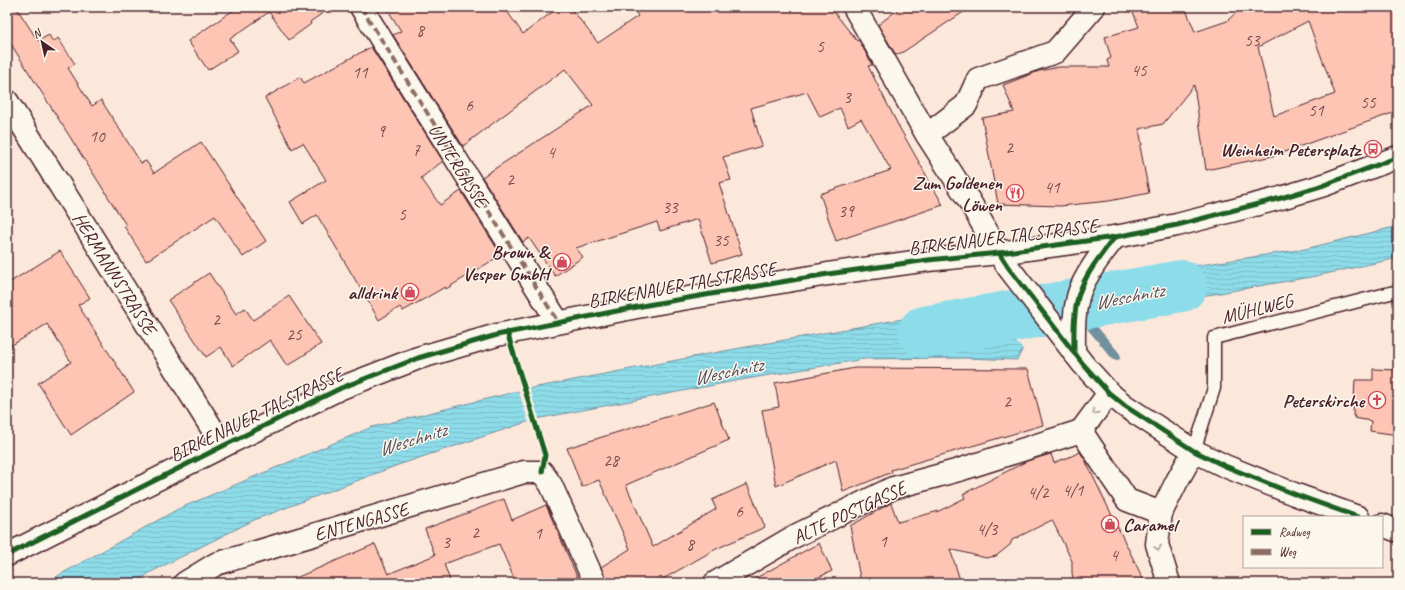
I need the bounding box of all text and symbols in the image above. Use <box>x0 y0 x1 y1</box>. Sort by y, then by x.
house number: 8 <box>416 20 426 41</box>
north arrow <box>22 22 62 62</box>
text: N <box>30 25 45 41</box>
house number: 53 <box>1244 30 1261 51</box>
house number: 5 <box>816 36 825 57</box>
house number: 45 <box>1131 60 1148 81</box>
house number: 11 <box>352 62 369 83</box>
house number: 3 <box>843 87 852 108</box>
house number: 55 <box>1360 92 1377 113</box>
house number: 6 <box>465 95 474 116</box>
house number: 51 <box>1308 100 1325 121</box>
street label: UNTERGASSE <box>423 119 495 214</box>
house number: 9 <box>377 121 386 142</box>
house number: 10 <box>89 126 106 147</box>
house number: 2 <box>1005 137 1014 158</box>
place label: Weinheim Petersplatz <box>1220 138 1362 162</box>
bus stop icon: Weinheim Petersplatz <box>1363 139 1383 159</box>
house number: 7 <box>412 140 421 161</box>
house number: 4 <box>547 142 557 163</box>
house number: 2 <box>506 169 515 190</box>
place label: Zum Goldenen Löwen <box>913 171 1002 217</box>
house number: 41 <box>1044 177 1061 198</box>
restaurant icon: Zum Goldenen Löwen <box>1005 183 1025 203</box>
house number: 33 <box>662 197 679 218</box>
house number: 39 <box>838 201 855 222</box>
house number: 5 <box>398 204 407 225</box>
street label: HERMANNSTRASSE <box>67 208 163 342</box>
street label: BIRKENAUER TALSTRASSE <box>907 213 1101 260</box>
house number: 35 <box>713 230 730 251</box>
place label: Brown & Vesper GmbH <box>463 240 552 286</box>
shop icon: Brown & Vesper GmbH <box>552 252 572 272</box>
street label: BIRKENAUER TALSTRASSE <box>586 256 780 313</box>
water label: Weschnitz <box>1093 277 1168 315</box>
place label: alldrink <box>348 281 399 305</box>
shop icon: alldrink <box>400 282 420 302</box>
street label: MÜHLWEG <box>1219 288 1298 329</box>
house number: 2 <box>212 309 221 330</box>
house number: 25 <box>286 324 303 345</box>
water label: Weschnitz <box>691 351 767 391</box>
street label: BIRKENAUER TALSTRASSE <box>166 361 349 467</box>
place label: Peterskirche <box>1283 389 1366 413</box>
church icon: Peterskirche <box>1367 390 1387 410</box>
house number: 2 <box>1003 391 1012 412</box>
one-way arrow <box>1092 408 1100 415</box>
water label: Weschnitz <box>375 417 452 462</box>
house number: 28 <box>603 450 621 471</box>
street label: ALTE POSTGASSE <box>789 475 912 550</box>
house number: 4/1 <box>1063 480 1085 501</box>
house number: 4/2 <box>1028 482 1050 503</box>
street label: ENTENGASSE <box>312 496 414 547</box>
house number: 6 <box>735 501 744 522</box>
place label: Caramel <box>1123 513 1180 537</box>
shop icon: Caramel <box>1100 514 1120 534</box>
legend <box>1243 516 1383 568</box>
house number: 4/3 <box>977 519 999 540</box>
house number: 2 <box>471 522 480 543</box>
house number: 1 <box>534 523 543 544</box>
text: Radweg <box>1279 524 1310 540</box>
house number: 1 <box>879 531 888 552</box>
house number: 3 <box>442 532 451 553</box>
house number: 8 <box>686 534 696 555</box>
text: Weg <box>1279 544 1297 560</box>
house number: 4 <box>1110 545 1120 566</box>
one-way arrow <box>1154 545 1162 552</box>

